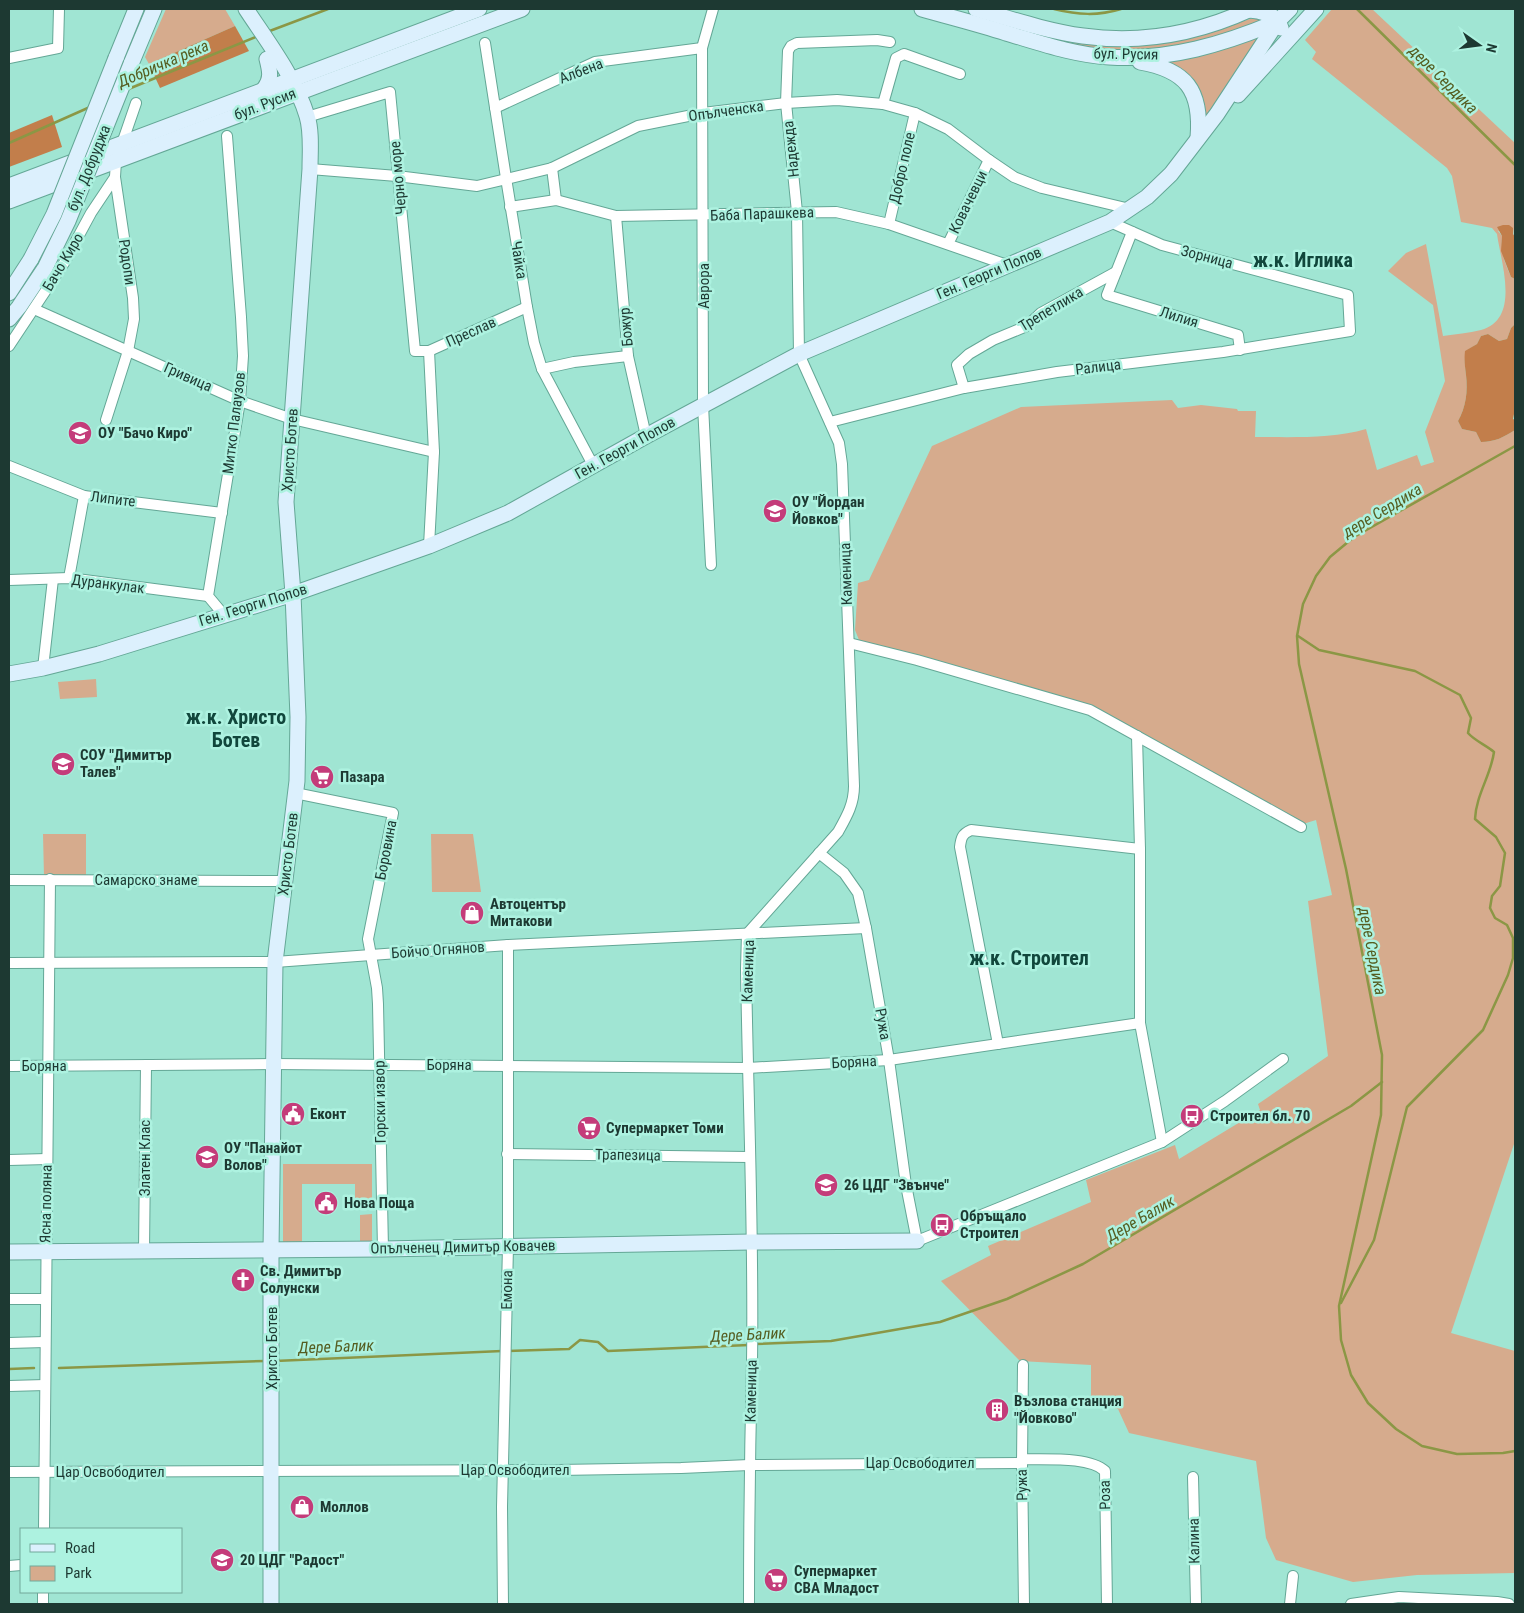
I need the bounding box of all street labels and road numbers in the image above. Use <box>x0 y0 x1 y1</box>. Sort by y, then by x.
street label: бул. Русия <box>1094 44 1158 64</box>
street label: Албена <box>557 54 605 88</box>
street label: бул. Русия <box>232 84 298 124</box>
street label: Опълченска <box>687 97 765 125</box>
street label: Надежда <box>779 120 803 178</box>
street label: бул. Добруджа <box>64 122 114 214</box>
street label: Добро поле <box>885 131 919 205</box>
street label: Черно море <box>386 141 410 215</box>
street label: Ковачевци <box>945 168 991 236</box>
street label: Баба Парашкева <box>710 203 814 225</box>
street label: Бачо Киро <box>39 230 87 294</box>
street label: Родопи <box>115 238 139 286</box>
street label: Чайка <box>507 240 531 280</box>
street label: Зорница <box>1179 241 1235 273</box>
street label: Ген. Георги Попов <box>934 243 1044 303</box>
street label: Аврора <box>695 263 713 309</box>
street label: Трепетлика <box>1016 283 1086 335</box>
street label: Лилия <box>1158 303 1200 331</box>
street label: Божур <box>615 307 637 347</box>
street label: Преслав <box>443 313 499 351</box>
street label: Ралица <box>1074 355 1122 379</box>
street label: Гривица <box>161 358 215 396</box>
street label: Митко Палаузов <box>219 371 249 475</box>
street label: Христо Ботев <box>278 408 302 492</box>
street label: Ген. Георги Попов <box>572 413 678 483</box>
street label: Липите <box>90 487 136 511</box>
street label: Каменица <box>836 542 856 606</box>
street label: Дуранкулак <box>70 571 146 597</box>
street label: Ген. Георги Попов <box>197 580 309 630</box>
street label: Христо Ботев <box>274 812 302 896</box>
street label: Боровина <box>371 818 401 882</box>
street label: Самарско знаме <box>94 871 198 889</box>
street label: Бойчо Огнянов <box>391 938 485 962</box>
street label: Каменица <box>738 939 758 1003</box>
street label: Ружа <box>871 1007 895 1041</box>
street label: Боряна <box>831 1052 877 1072</box>
street label: Боряна <box>426 1056 472 1074</box>
street label: Боряна <box>21 1057 67 1075</box>
street label: Горски извор <box>370 1060 390 1144</box>
street label: Златен Клас <box>136 1120 154 1196</box>
street label: Трапезица <box>595 1145 661 1165</box>
street label: Ясна поляна <box>36 1165 56 1243</box>
street label: Опълченец Димитър Ковачев <box>370 1236 556 1258</box>
street label: Емона <box>498 1270 516 1310</box>
street label: Христо Ботев <box>263 1306 281 1390</box>
street label: Каменица <box>741 1360 761 1422</box>
street label: Цар Освободител <box>865 1454 975 1472</box>
street label: Цар Освободител <box>460 1461 570 1479</box>
street label: Цар Освободител <box>55 1463 165 1481</box>
street label: Ружа <box>1013 1469 1031 1501</box>
street label: Роза <box>1096 1480 1114 1510</box>
street label: Калина <box>1185 1518 1203 1564</box>

